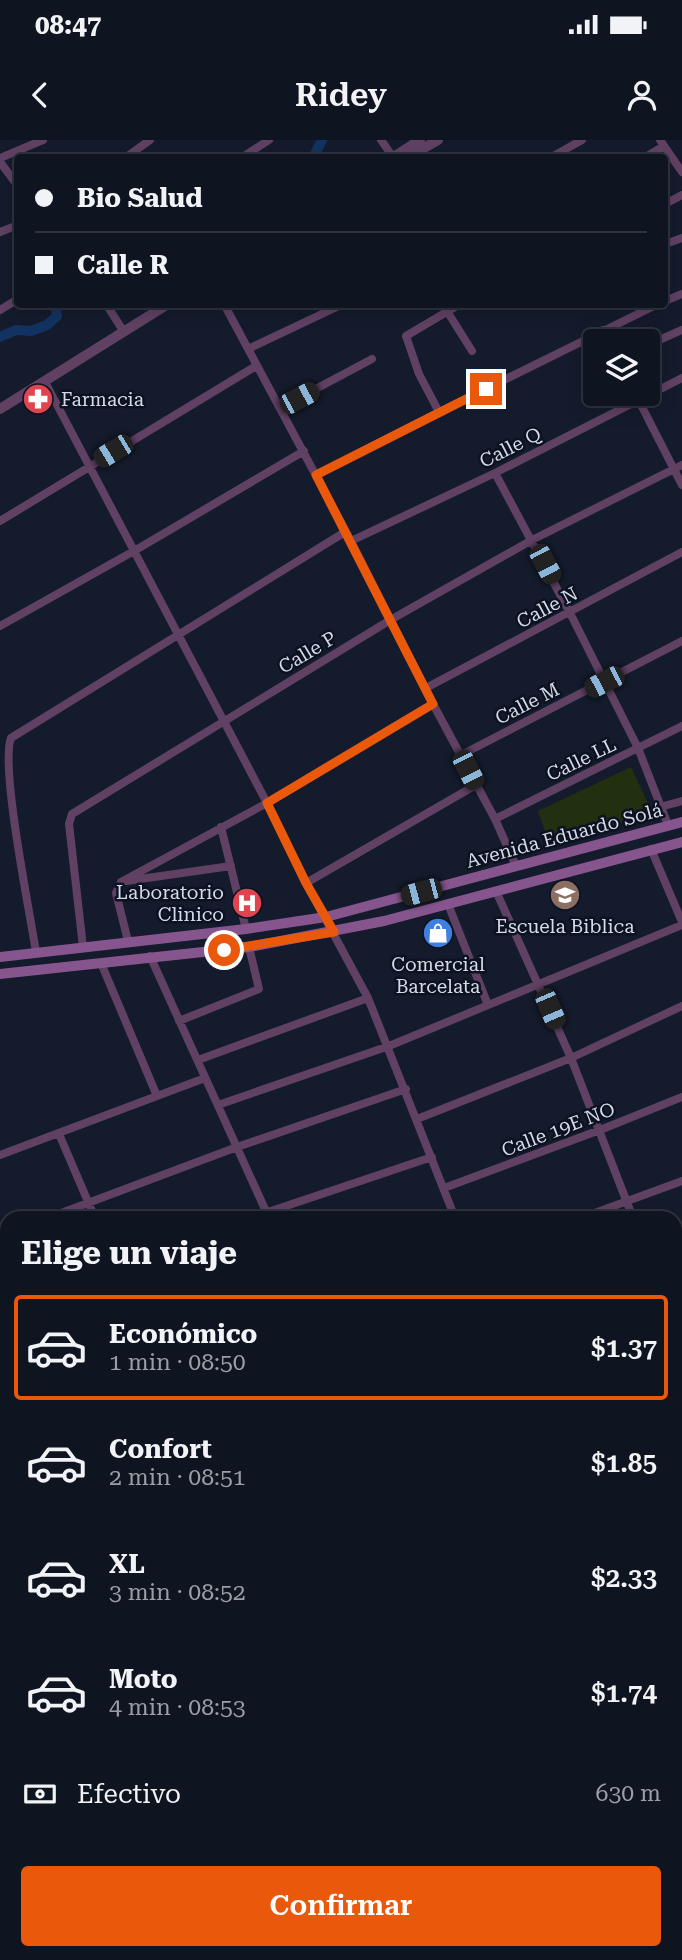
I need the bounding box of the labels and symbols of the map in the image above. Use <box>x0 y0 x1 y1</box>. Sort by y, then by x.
route end <box>470 373 502 405</box>
car <box>276 379 323 417</box>
pharmacy icon: Farmacia <box>21 382 55 416</box>
place label: Farmacia <box>61 388 145 411</box>
street label: Calle Q <box>476 422 545 473</box>
car <box>90 431 137 471</box>
car <box>526 541 565 587</box>
street label: Calle N <box>513 582 582 633</box>
street label: Calle P <box>274 626 340 679</box>
car <box>581 663 628 701</box>
street label: Calle M <box>491 678 563 729</box>
street label: Calle LL <box>543 733 620 786</box>
car <box>450 747 487 793</box>
street label: Avenida Eduardo Solá <box>463 798 665 873</box>
car <box>398 876 445 908</box>
school or university icon: Escuela Biblica <box>548 878 582 912</box>
place label: Laboratorio Clinico <box>116 881 224 926</box>
hospital icon: Laboratorio Clinico <box>230 886 264 920</box>
place label: Escuela Biblica <box>496 915 635 938</box>
shop icon: Comercial Barcelata <box>421 916 455 950</box>
route start <box>208 934 240 966</box>
place label: Comercial Barcelata <box>391 953 485 998</box>
car <box>533 986 568 1032</box>
street label: Calle 19E NO <box>498 1097 618 1162</box>

